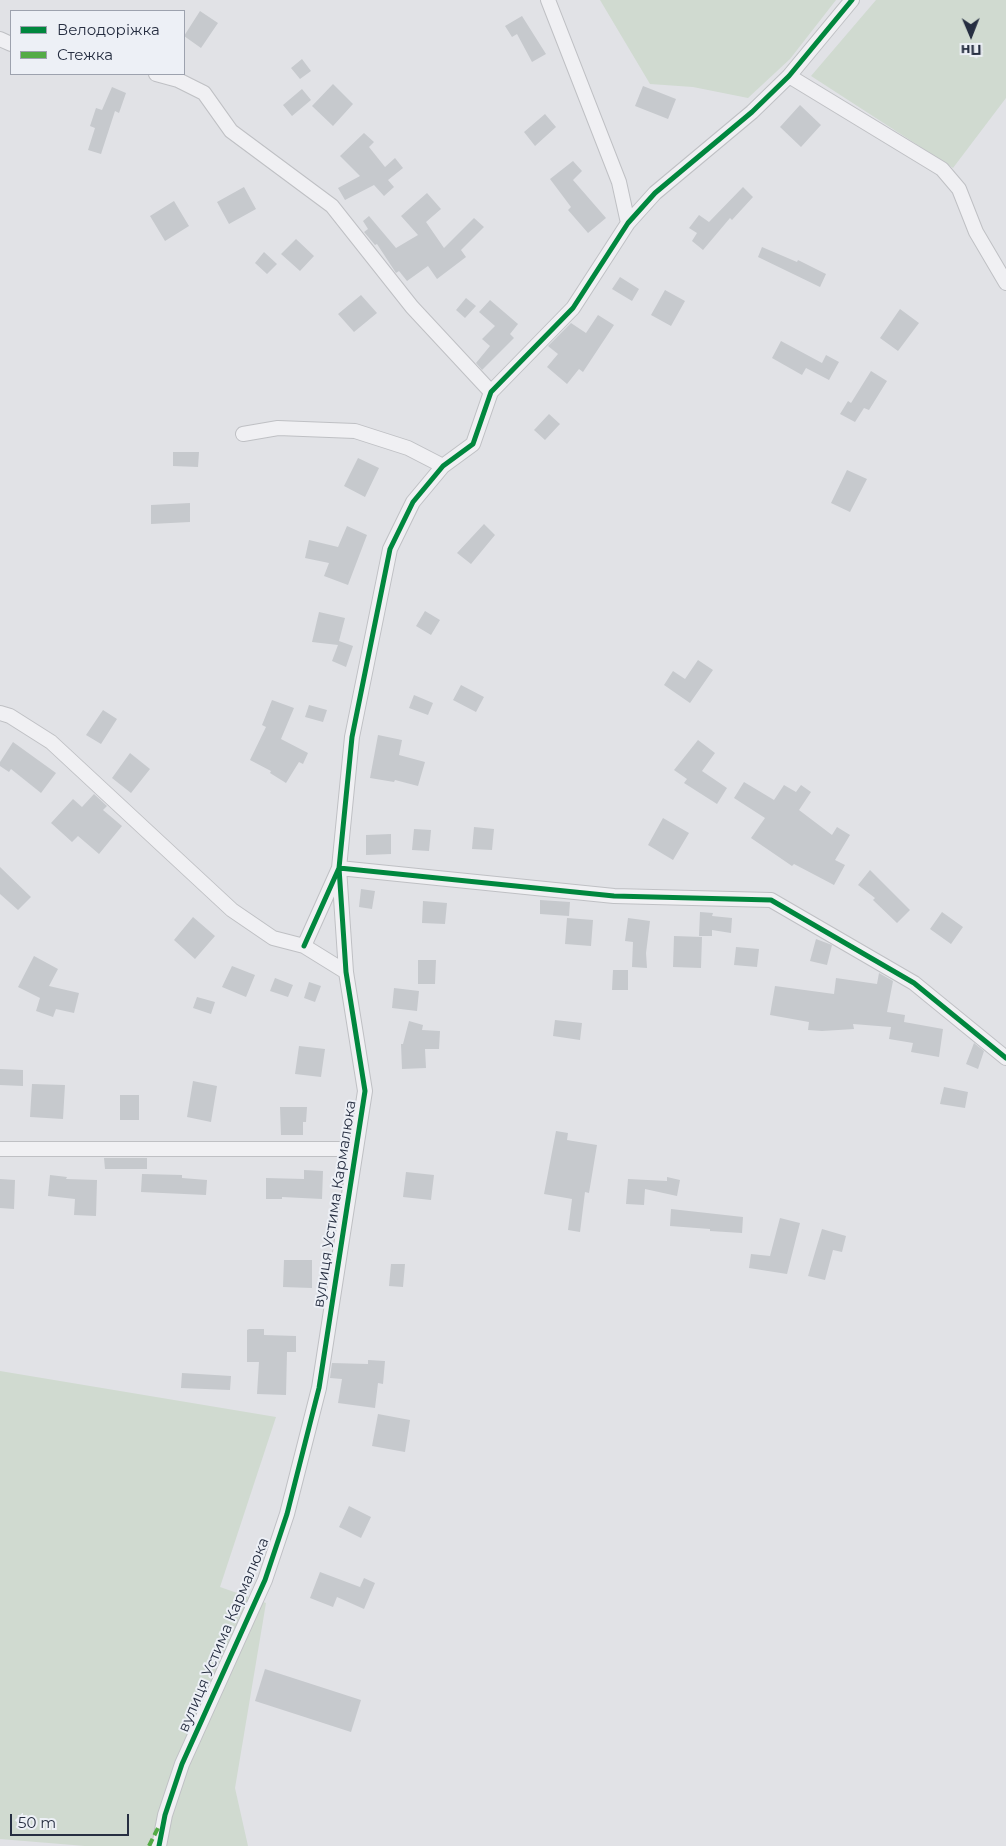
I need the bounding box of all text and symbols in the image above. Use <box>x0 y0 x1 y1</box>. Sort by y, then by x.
legend <box>10 10 185 75</box>
north arrow <box>946 10 996 60</box>
text: Велодоріжка <box>57 20 160 39</box>
text: Пн <box>961 41 982 59</box>
text: Стежка <box>57 45 113 64</box>
street label: вулиця Устима Кармалюка <box>310 1099 360 1309</box>
street label: вулиця Устима Кармалюка <box>175 1535 273 1735</box>
scale bar <box>12 1804 131 1836</box>
text: 50 m <box>18 1813 56 1832</box>

